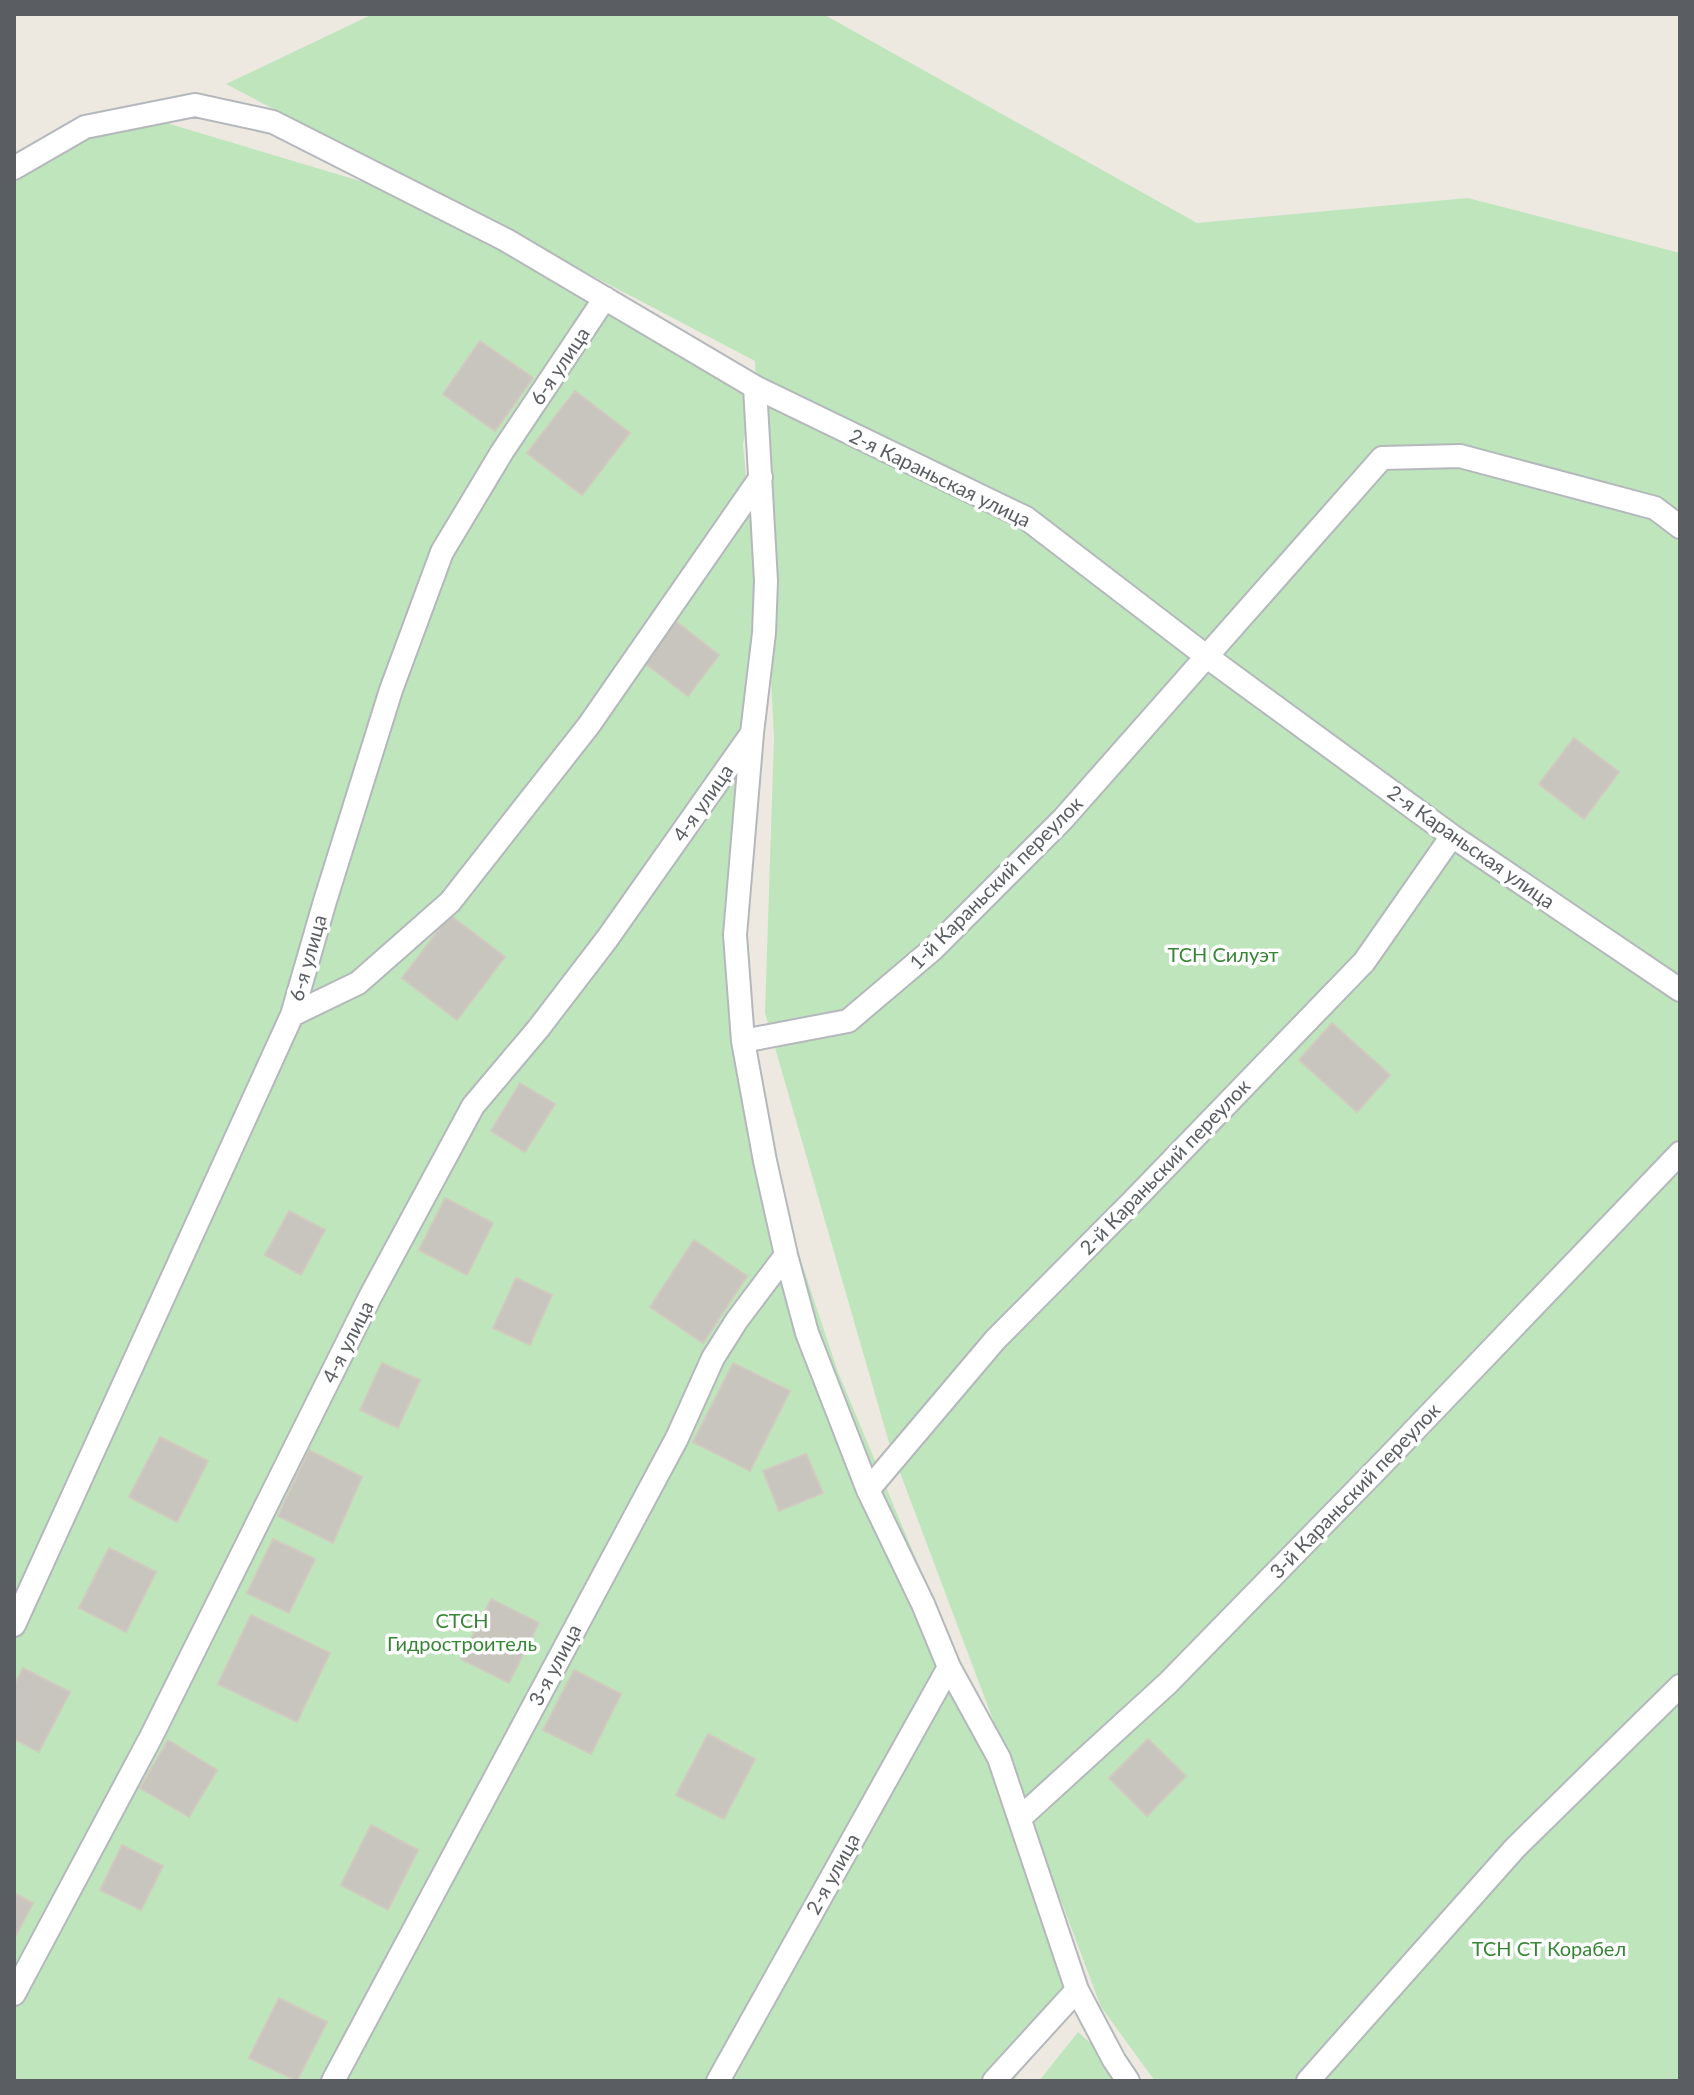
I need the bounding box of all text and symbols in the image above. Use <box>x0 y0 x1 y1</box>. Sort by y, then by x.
street label: 6-я улица <box>524 322 594 409</box>
street label: 2-я Караньская улица <box>846 423 1035 531</box>
street label: 4-я улица <box>667 759 737 846</box>
street label: 2-я Караньская улица <box>1383 779 1560 913</box>
street label: 1-й Караньский переулок <box>904 790 1087 974</box>
street label: 6-я улица <box>283 912 331 1004</box>
park label: ТСН Силуэт <box>1167 942 1279 966</box>
street label: 2-й Караньский переулок <box>1074 1073 1255 1259</box>
street label: 4-я улица <box>316 1297 378 1386</box>
street label: 3-й Караньский переулок <box>1264 1397 1445 1583</box>
park label: СТСН Гидростроитель <box>387 1608 537 1655</box>
street label: 3-я улица <box>523 1620 586 1709</box>
street label: 2-я улица <box>800 1829 864 1918</box>
park label: ТСН СТ Корабел <box>1472 1936 1626 1960</box>

